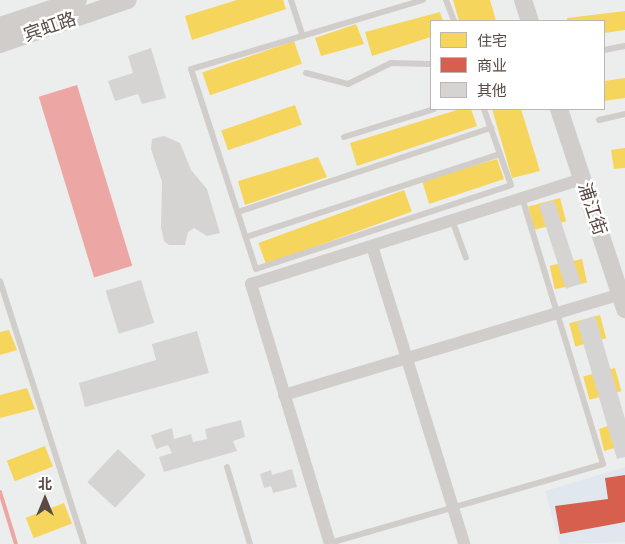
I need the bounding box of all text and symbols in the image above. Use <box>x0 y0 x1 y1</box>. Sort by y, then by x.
street label: 宾虹路 <box>21 8 79 46</box>
legend <box>430 20 605 110</box>
text: 住宅 <box>477 32 507 50</box>
text: 商业 <box>477 57 507 75</box>
text: 其他 <box>477 82 507 100</box>
street label: 浦江街 <box>573 180 611 238</box>
north arrow <box>20 474 70 524</box>
text: 北 <box>38 476 52 492</box>

